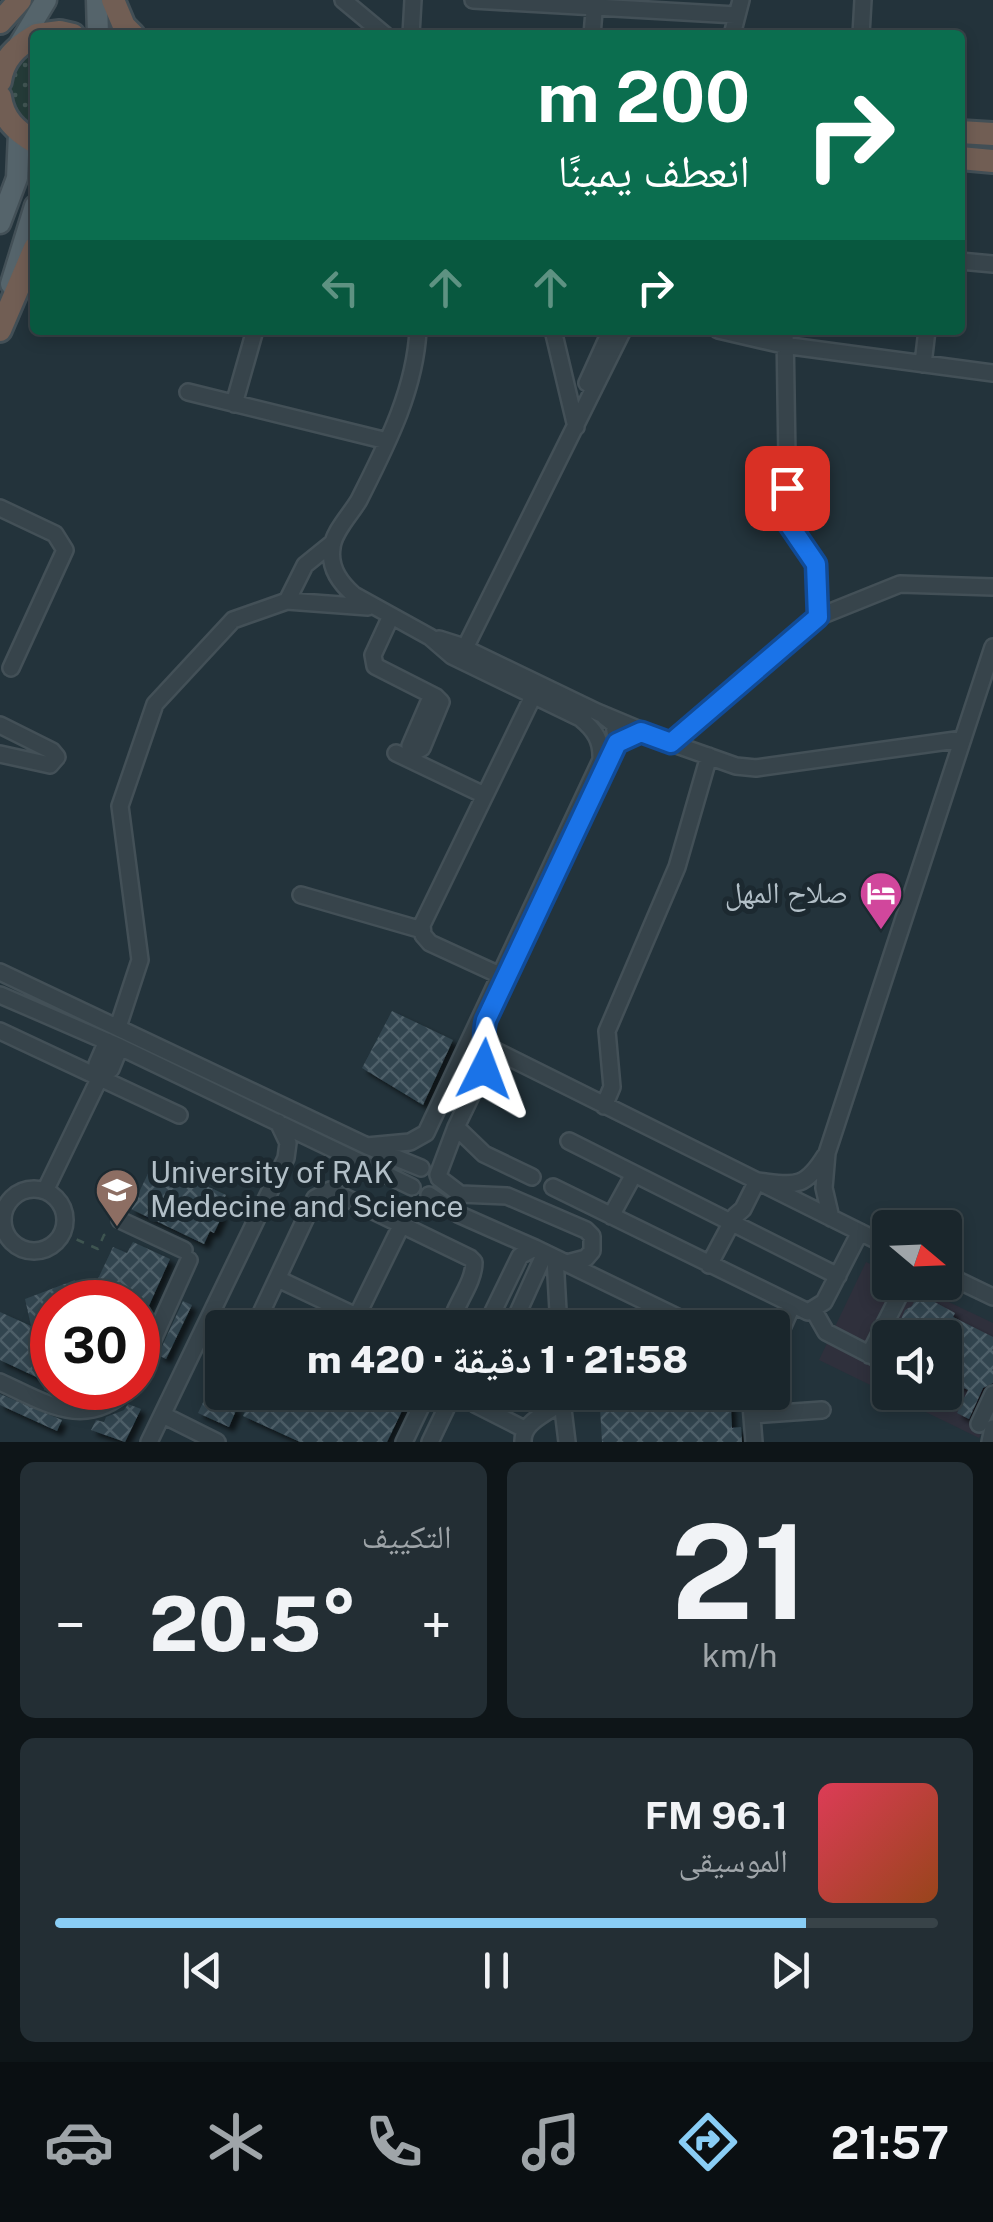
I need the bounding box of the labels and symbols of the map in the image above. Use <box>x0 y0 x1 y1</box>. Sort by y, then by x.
pin <box>745 446 830 531</box>
hotel icon: صلاح المهل <box>858 870 904 931</box>
place label: صلاح المهل <box>725 874 848 912</box>
position arrow <box>432 1017 536 1121</box>
place label: University of RAK Medecine and Science <box>150 1154 464 1224</box>
school or university icon: University of RAK Medecine and Science <box>94 1167 140 1228</box>
north arrow <box>872 1210 962 1300</box>
speed limit sign: 30 <box>30 1280 160 1410</box>

